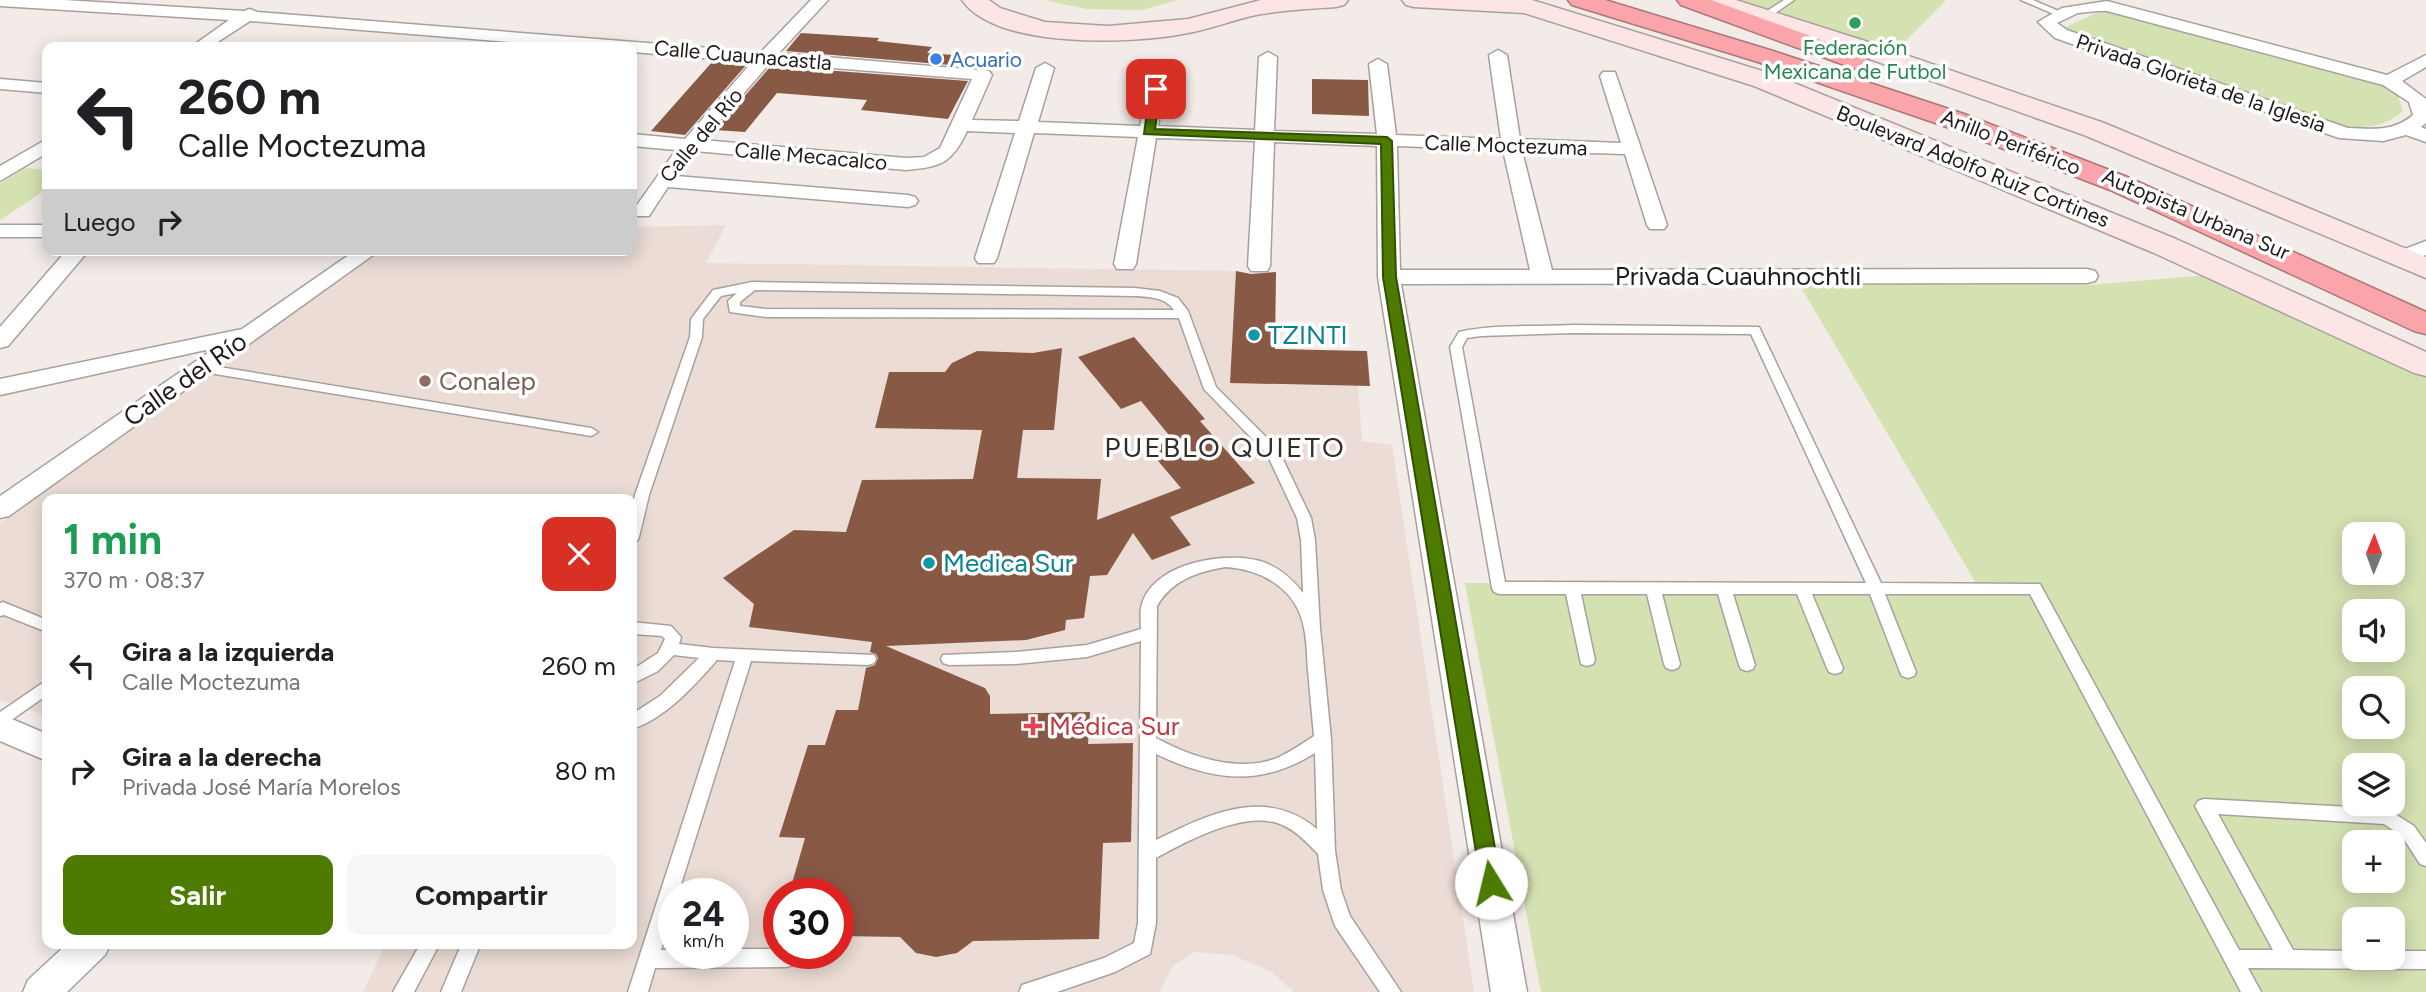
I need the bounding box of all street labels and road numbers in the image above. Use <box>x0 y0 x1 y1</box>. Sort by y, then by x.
street label: Privada Glorieta de la Iglesia <box>2073 28 2329 138</box>
street label: Calle Cuaunacastla <box>653 35 833 75</box>
street label: Calle del Río <box>654 83 748 187</box>
street label: Boulevard Adolfo Ruiz Cortines <box>1833 100 2113 232</box>
street label: Anillo Periférico <box>1938 104 2084 180</box>
street label: Calle Moctezuma <box>1424 130 1588 160</box>
street label: Calle Mecacalco <box>734 137 888 175</box>
street label: Autopista Urbana Sur <box>2099 163 2293 265</box>
street label: Privada Cuauhnochtli <box>1615 260 1861 292</box>
street label: Calle del Río <box>117 325 253 433</box>

